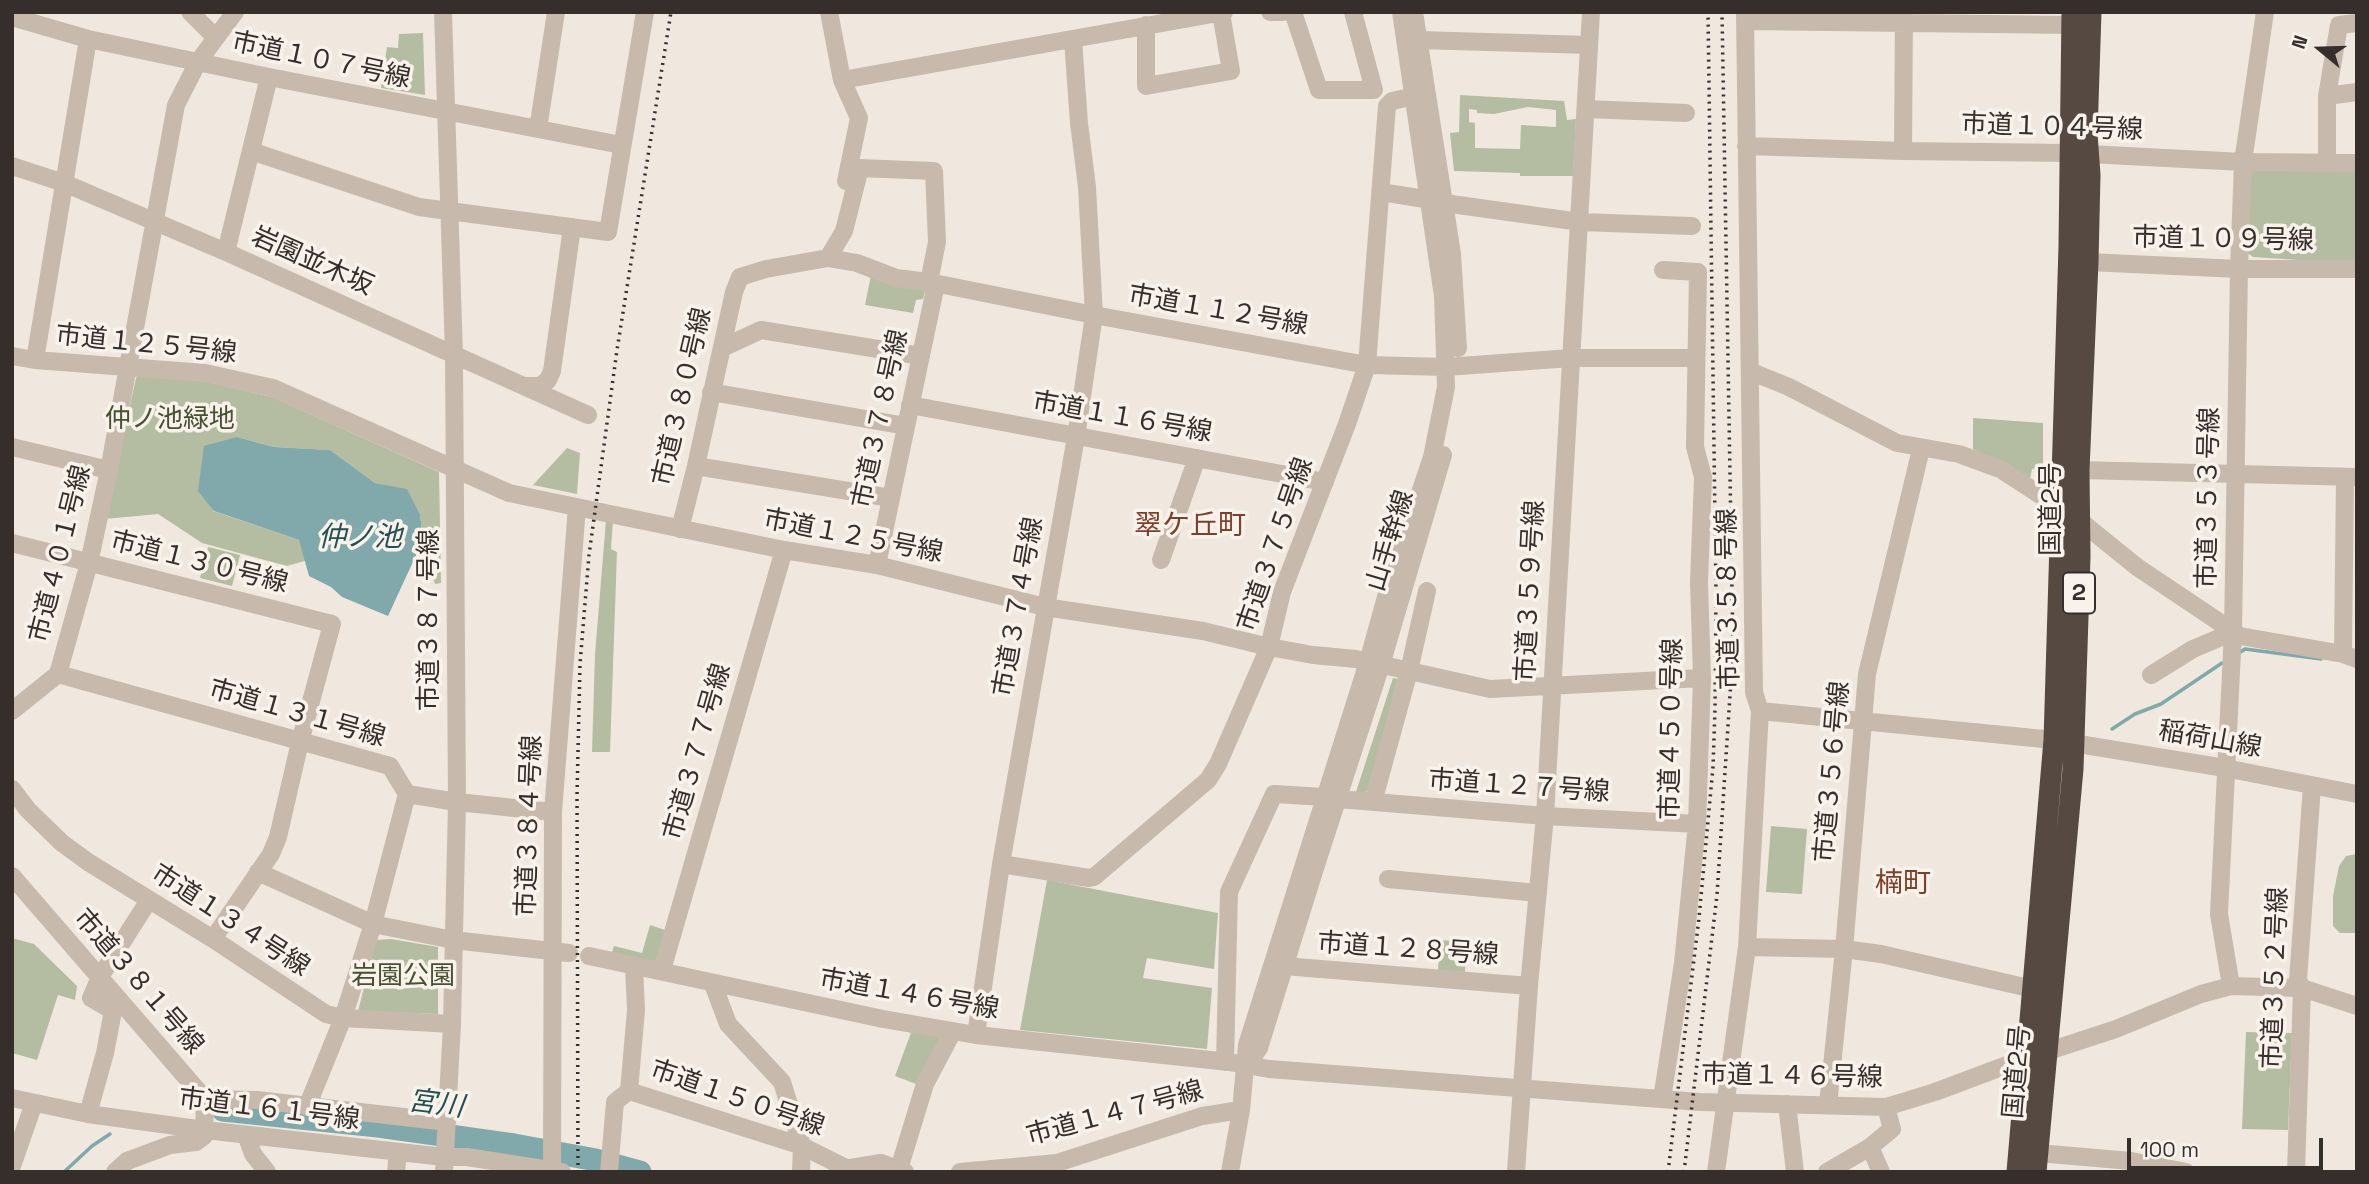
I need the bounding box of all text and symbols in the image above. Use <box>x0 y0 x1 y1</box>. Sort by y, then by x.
north arrow <box>2285 14 2355 84</box>
street label: 市道１０７号線 <box>229 27 413 95</box>
text: N <box>2286 32 2314 52</box>
street label: 市道１０４号線 <box>1961 109 2143 147</box>
street label: 岩園並木坂 <box>246 221 378 303</box>
street label: 市道１０９号線 <box>2132 223 2314 257</box>
street label: 市道１１２号線 <box>1126 280 1310 342</box>
street label: 市道３８０号線 <box>647 305 719 489</box>
street label: 市道１２５号線 <box>54 320 238 370</box>
street label: 市道３７８号線 <box>847 327 915 511</box>
street label: 市道１１６号線 <box>1030 387 1214 449</box>
park label: 仲ノ池緑地 <box>105 404 235 436</box>
street label: 市道３５３号線 <box>2192 407 2226 589</box>
street label: 市道３７５号線 <box>1232 454 1320 636</box>
street label: 市道４０１号線 <box>24 462 98 646</box>
street label: 国道2号 <box>2036 462 2068 556</box>
street label: 山手幹線 <box>1361 487 1421 595</box>
street label: 市道３５９号線 <box>1511 499 1551 683</box>
street label: 市道１２５号線 <box>761 504 945 570</box>
street label: 市道３５８号線 <box>1712 508 1746 690</box>
district label: 翠ケ丘町 <box>1134 509 1246 543</box>
street label: 市道３７４号線 <box>988 515 1050 699</box>
water label: 仲ノ池 <box>318 521 402 555</box>
street label: 市道１３０号線 <box>107 526 291 600</box>
street label: 市道３８７号線 <box>414 529 446 711</box>
road number: 2 <box>2063 572 2095 614</box>
street label: 市道４５０号線 <box>1655 638 1689 820</box>
street label: 市道３７７号線 <box>658 660 738 844</box>
street label: 市道１３１号線 <box>205 674 389 754</box>
street label: 市道３５６号線 <box>1810 680 1856 864</box>
street label: 稲荷山線 <box>2156 716 2264 764</box>
street label: 市道３８４号線 <box>511 735 549 917</box>
street label: 市道１２７号線 <box>1427 765 1611 809</box>
street label: 市道１３４号線 <box>145 858 315 984</box>
district label: 楠町 <box>1875 867 1931 901</box>
street label: 市道３５２号線 <box>2257 887 2295 1069</box>
street label: 市道３８１号線 <box>67 903 209 1061</box>
street label: 市道１２８号線 <box>1316 928 1500 972</box>
park label: 岩園公園 <box>351 961 455 993</box>
street label: 市道１４６号線 <box>817 964 1001 1026</box>
street label: 国道2号 <box>1998 1024 2038 1120</box>
street label: 市道１５０号線 <box>646 1055 828 1143</box>
street label: 市道１４６号線 <box>1701 1060 1883 1094</box>
street label: 市道１４７号線 <box>1023 1075 1207 1153</box>
street label: 市道１６１号線 <box>177 1083 361 1137</box>
water label: 宮川 <box>406 1085 466 1125</box>
scale bar <box>2131 1124 2327 1168</box>
text: 100 m <box>2140 1136 2199 1163</box>

